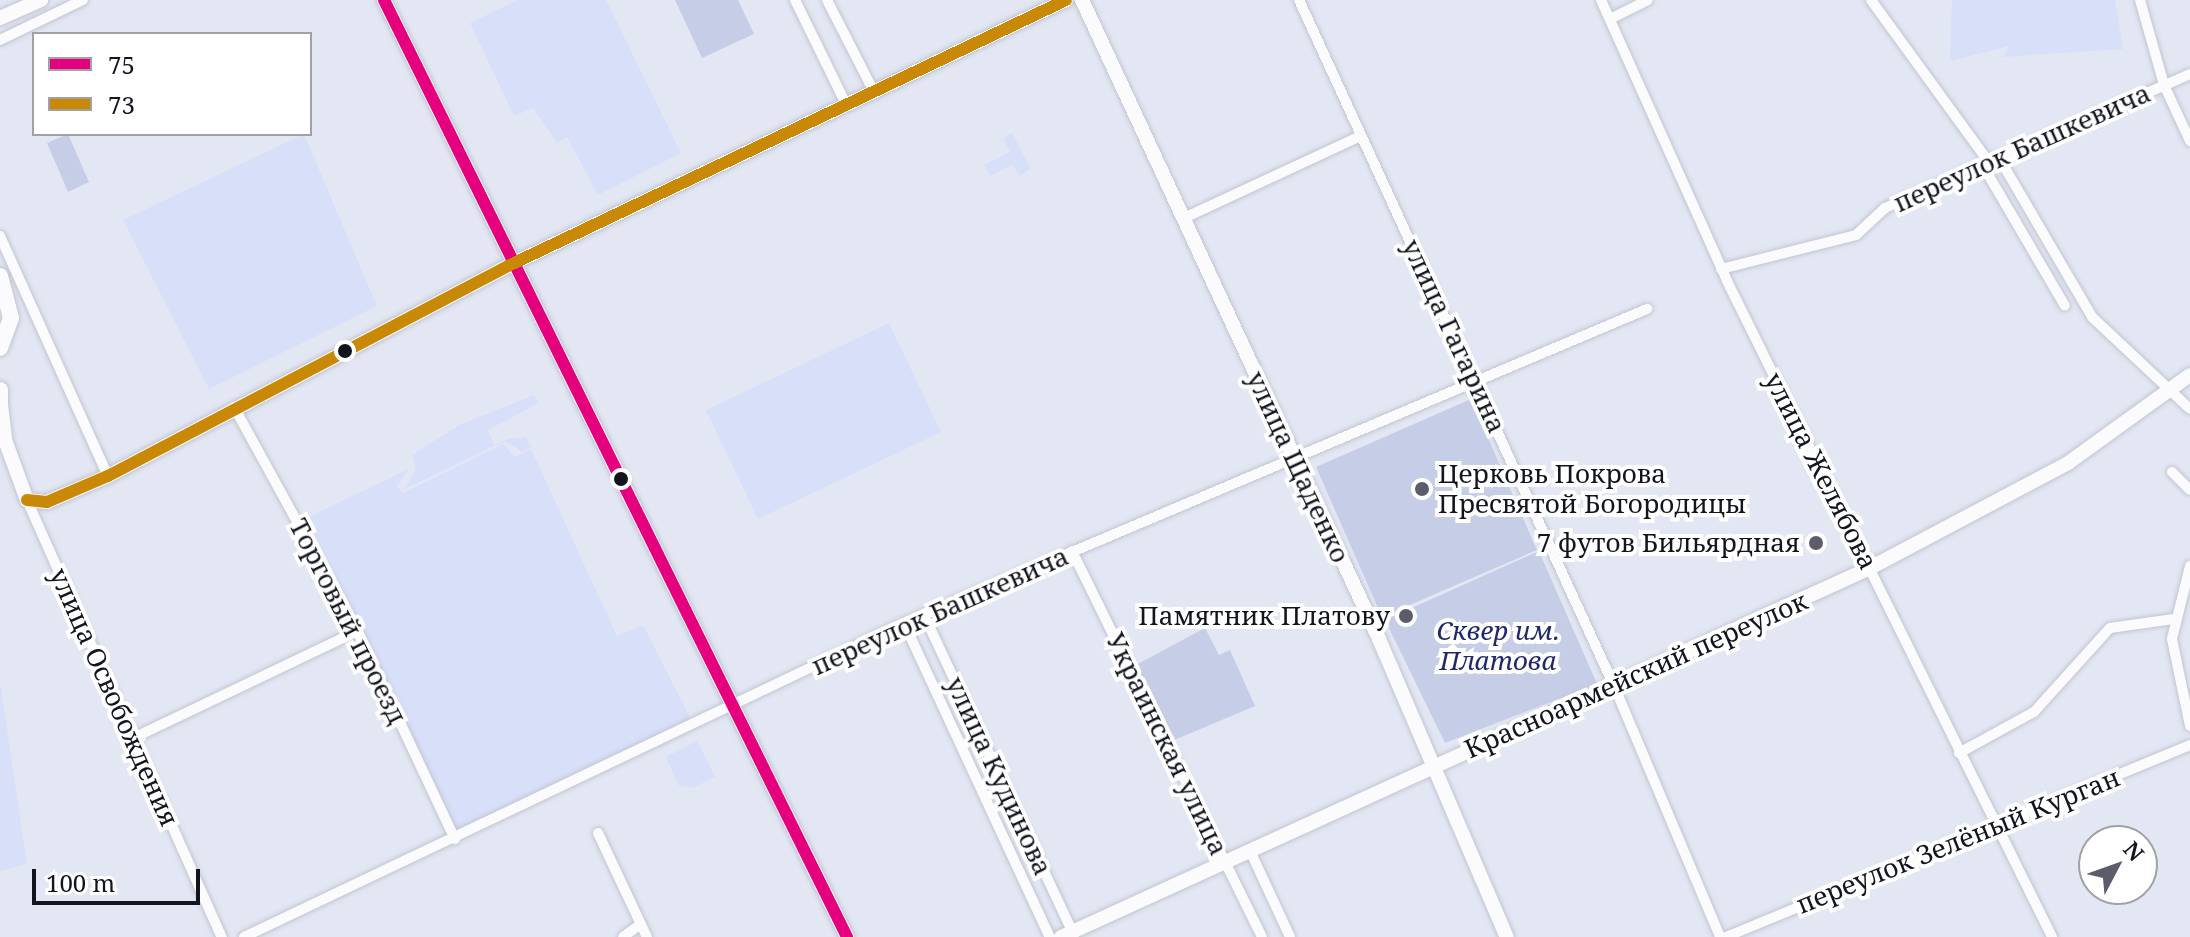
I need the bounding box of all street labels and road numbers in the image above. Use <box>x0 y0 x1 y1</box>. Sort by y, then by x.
street label: переулок Башкевича <box>1889 77 2155 219</box>
street label: улица Гагарина <box>1395 234 1513 438</box>
street label: улица Щаденко <box>1240 366 1356 568</box>
street label: улица Желябова <box>1758 367 1884 575</box>
street label: Торговый проезд <box>283 513 413 729</box>
street label: переулок Башкевича <box>807 540 1073 682</box>
street label: улица Освобождения <box>43 563 185 831</box>
street label: Красноармейский переулок <box>1460 585 1812 765</box>
street label: Украинская улица <box>1100 628 1234 860</box>
street label: улица Кудинова <box>939 672 1059 880</box>
street label: переулок Зелёный Курган <box>1792 762 2124 920</box>

